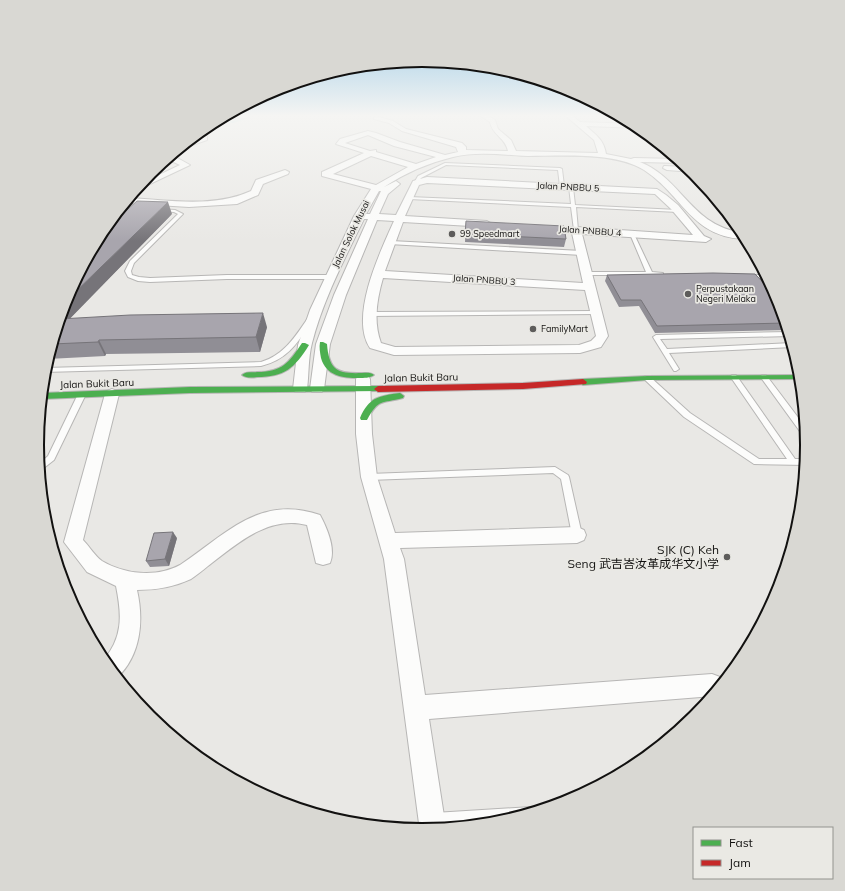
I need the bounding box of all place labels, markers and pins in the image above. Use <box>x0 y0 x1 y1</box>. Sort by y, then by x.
place label: 99 Speedmart <box>460 228 519 239</box>
marker: 99 Speedmart <box>447 229 457 239</box>
place label: Perpustakaan Negeri Melaka <box>696 283 756 304</box>
marker: Perpustakaan Negeri Melaka <box>683 289 693 299</box>
place label: FamilyMart <box>541 323 588 335</box>
marker: FamilyMart <box>528 324 538 334</box>
place label: SJK (C) Keh Seng 武吉峇汝革成华文小学 <box>568 542 719 571</box>
marker: SJK (C) Keh Seng 武吉峇汝革成华文小学 <box>722 552 732 562</box>

